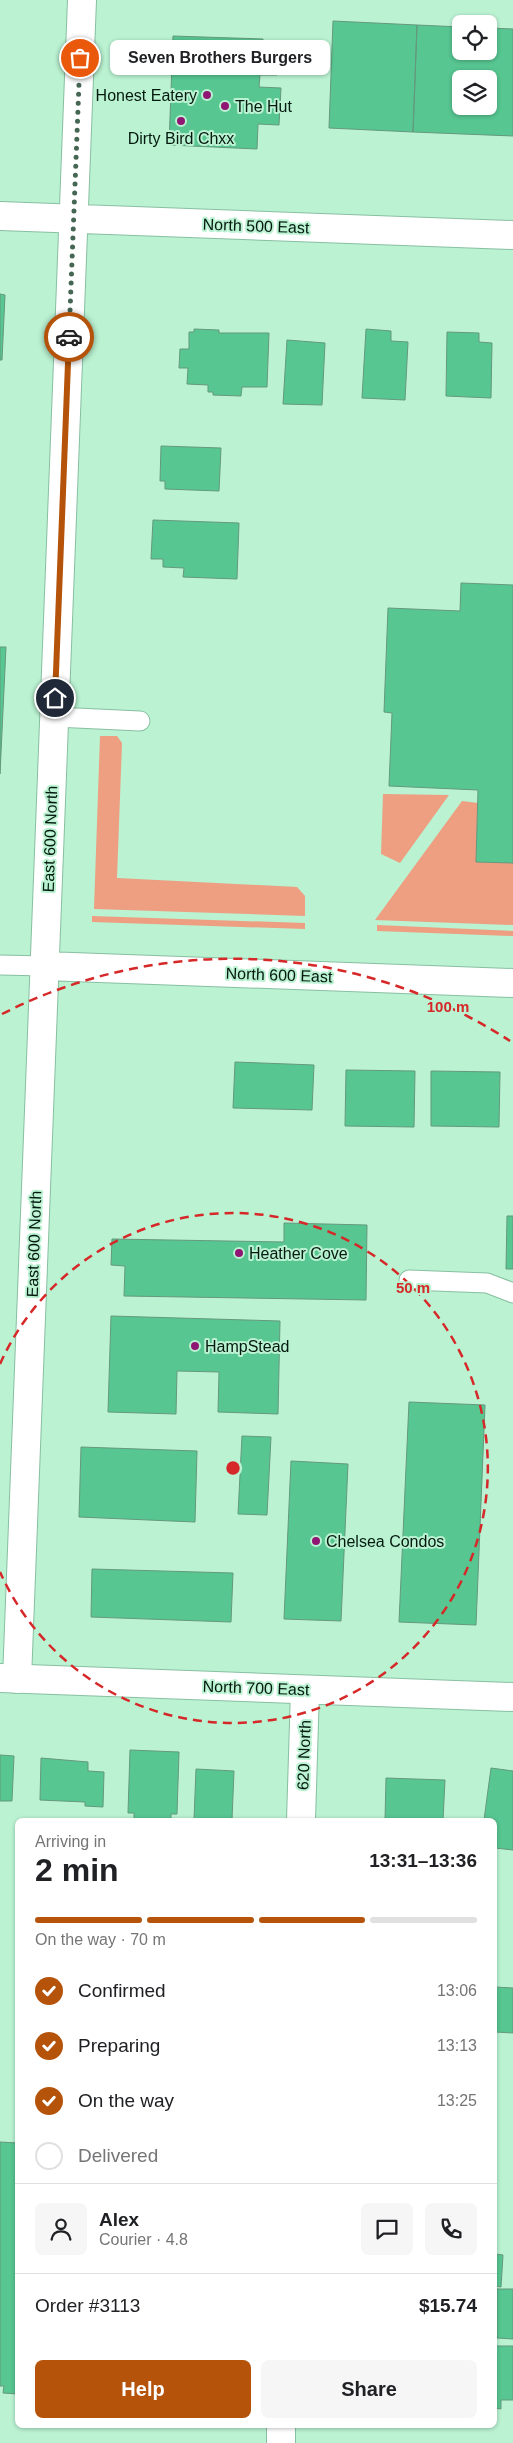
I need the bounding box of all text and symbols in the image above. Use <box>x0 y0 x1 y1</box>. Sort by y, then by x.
map controls <box>452 15 497 115</box>
button: locate <box>452 15 497 60</box>
pin <box>59 37 101 79</box>
callout: Seven Brothers Burgers <box>110 40 330 76</box>
icon: bag <box>66 44 94 72</box>
text: Seven Brothers Burgers <box>128 49 312 66</box>
button: layers <box>452 70 497 115</box>
place label: Honest Eatery <box>96 87 197 104</box>
marker: Honest Eatery <box>201 89 213 101</box>
place label: The Hut <box>235 98 292 115</box>
marker: The Hut <box>219 100 231 112</box>
marker: Dirty Bird Chxx <box>175 115 187 127</box>
place label: Dirty Bird Chxx <box>128 130 234 147</box>
street label: North 500 East <box>202 216 310 236</box>
courier <box>44 312 94 362</box>
icon: car <box>55 323 83 351</box>
pin <box>34 677 76 719</box>
icon: home <box>41 684 69 712</box>
street label: East 600 North <box>40 785 60 893</box>
street label: North 600 East <box>225 965 333 985</box>
text: 100 m <box>427 998 469 1015</box>
street label: East 600 North <box>24 1190 44 1298</box>
place label: Heather Cove <box>249 1245 348 1262</box>
marker: Heather Cove <box>233 1247 245 1259</box>
text: 50 m <box>396 1279 430 1296</box>
place label: HampStead <box>205 1338 290 1355</box>
marker: HampStead <box>189 1340 201 1352</box>
centre of rings <box>224 1459 242 1477</box>
place label: Chelsea Condos <box>326 1533 444 1550</box>
marker: Chelsea Condos <box>310 1535 322 1547</box>
street label: North 700 East <box>202 1678 310 1698</box>
street label: 620 North <box>294 1720 314 1790</box>
text: Arriving in <box>35 1833 106 1850</box>
text: 13:31–13:36 <box>369 1850 477 1871</box>
text: 2 min <box>35 1852 119 1888</box>
text: On the way · 70 m <box>35 1931 166 1948</box>
icon: check <box>35 1977 63 2005</box>
text: Confirmed <box>78 1980 166 2001</box>
text: 13:06 <box>437 1982 477 1999</box>
icon: check <box>35 2032 63 2060</box>
text: Preparing <box>78 2035 160 2056</box>
text: 13:13 <box>437 2037 477 2054</box>
icon: check <box>35 2087 63 2115</box>
text: On the way <box>78 2090 174 2111</box>
text: 13:25 <box>437 2092 477 2109</box>
text: Delivered <box>78 2145 158 2166</box>
button: person <box>35 2203 87 2255</box>
button: chat <box>361 2203 413 2255</box>
button: phone <box>425 2203 477 2255</box>
text: Alex <box>99 2209 139 2230</box>
text: Courier · 4.8 <box>99 2231 188 2248</box>
text: Order #3113 <box>35 2295 140 2316</box>
text: $15.74 <box>419 2295 477 2316</box>
button: Help <box>35 2360 251 2418</box>
button: Share <box>261 2360 477 2418</box>

